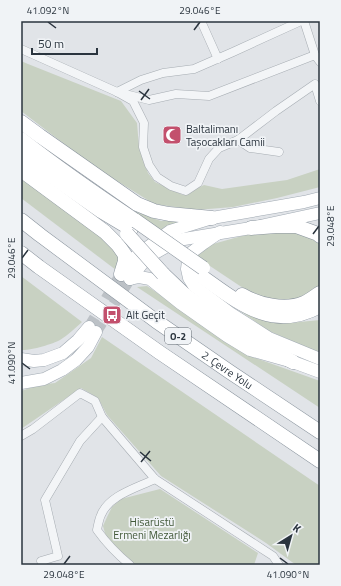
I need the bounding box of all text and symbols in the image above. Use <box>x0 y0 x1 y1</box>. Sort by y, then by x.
text: 41.092°N <box>27 3 69 18</box>
text: 29.046°E <box>179 3 221 18</box>
scale bar <box>32 30 97 56</box>
text: 50 m <box>38 34 64 53</box>
place label: Baltalimanı Taşocakları Camii <box>186 121 265 150</box>
mosque icon: Baltalimanı Taşocakları Camii <box>161 124 183 146</box>
text: 29.048°E <box>323 205 338 247</box>
text: 29.046°E <box>4 237 19 279</box>
bus stop icon: Alt Geçit <box>101 304 123 326</box>
place label: Alt Geçit <box>126 307 165 323</box>
road number: O-2 <box>165 328 191 344</box>
text: 41.090°N <box>4 342 19 384</box>
street label: 2. Çevre Yolu <box>198 347 256 393</box>
park label: Hisarüstü Ermeni Mezarlığı <box>113 514 191 543</box>
north arrow <box>271 516 311 556</box>
text: K <box>290 520 305 537</box>
text: 29.048°E <box>43 567 85 582</box>
text: 41.090°N <box>267 567 309 582</box>

